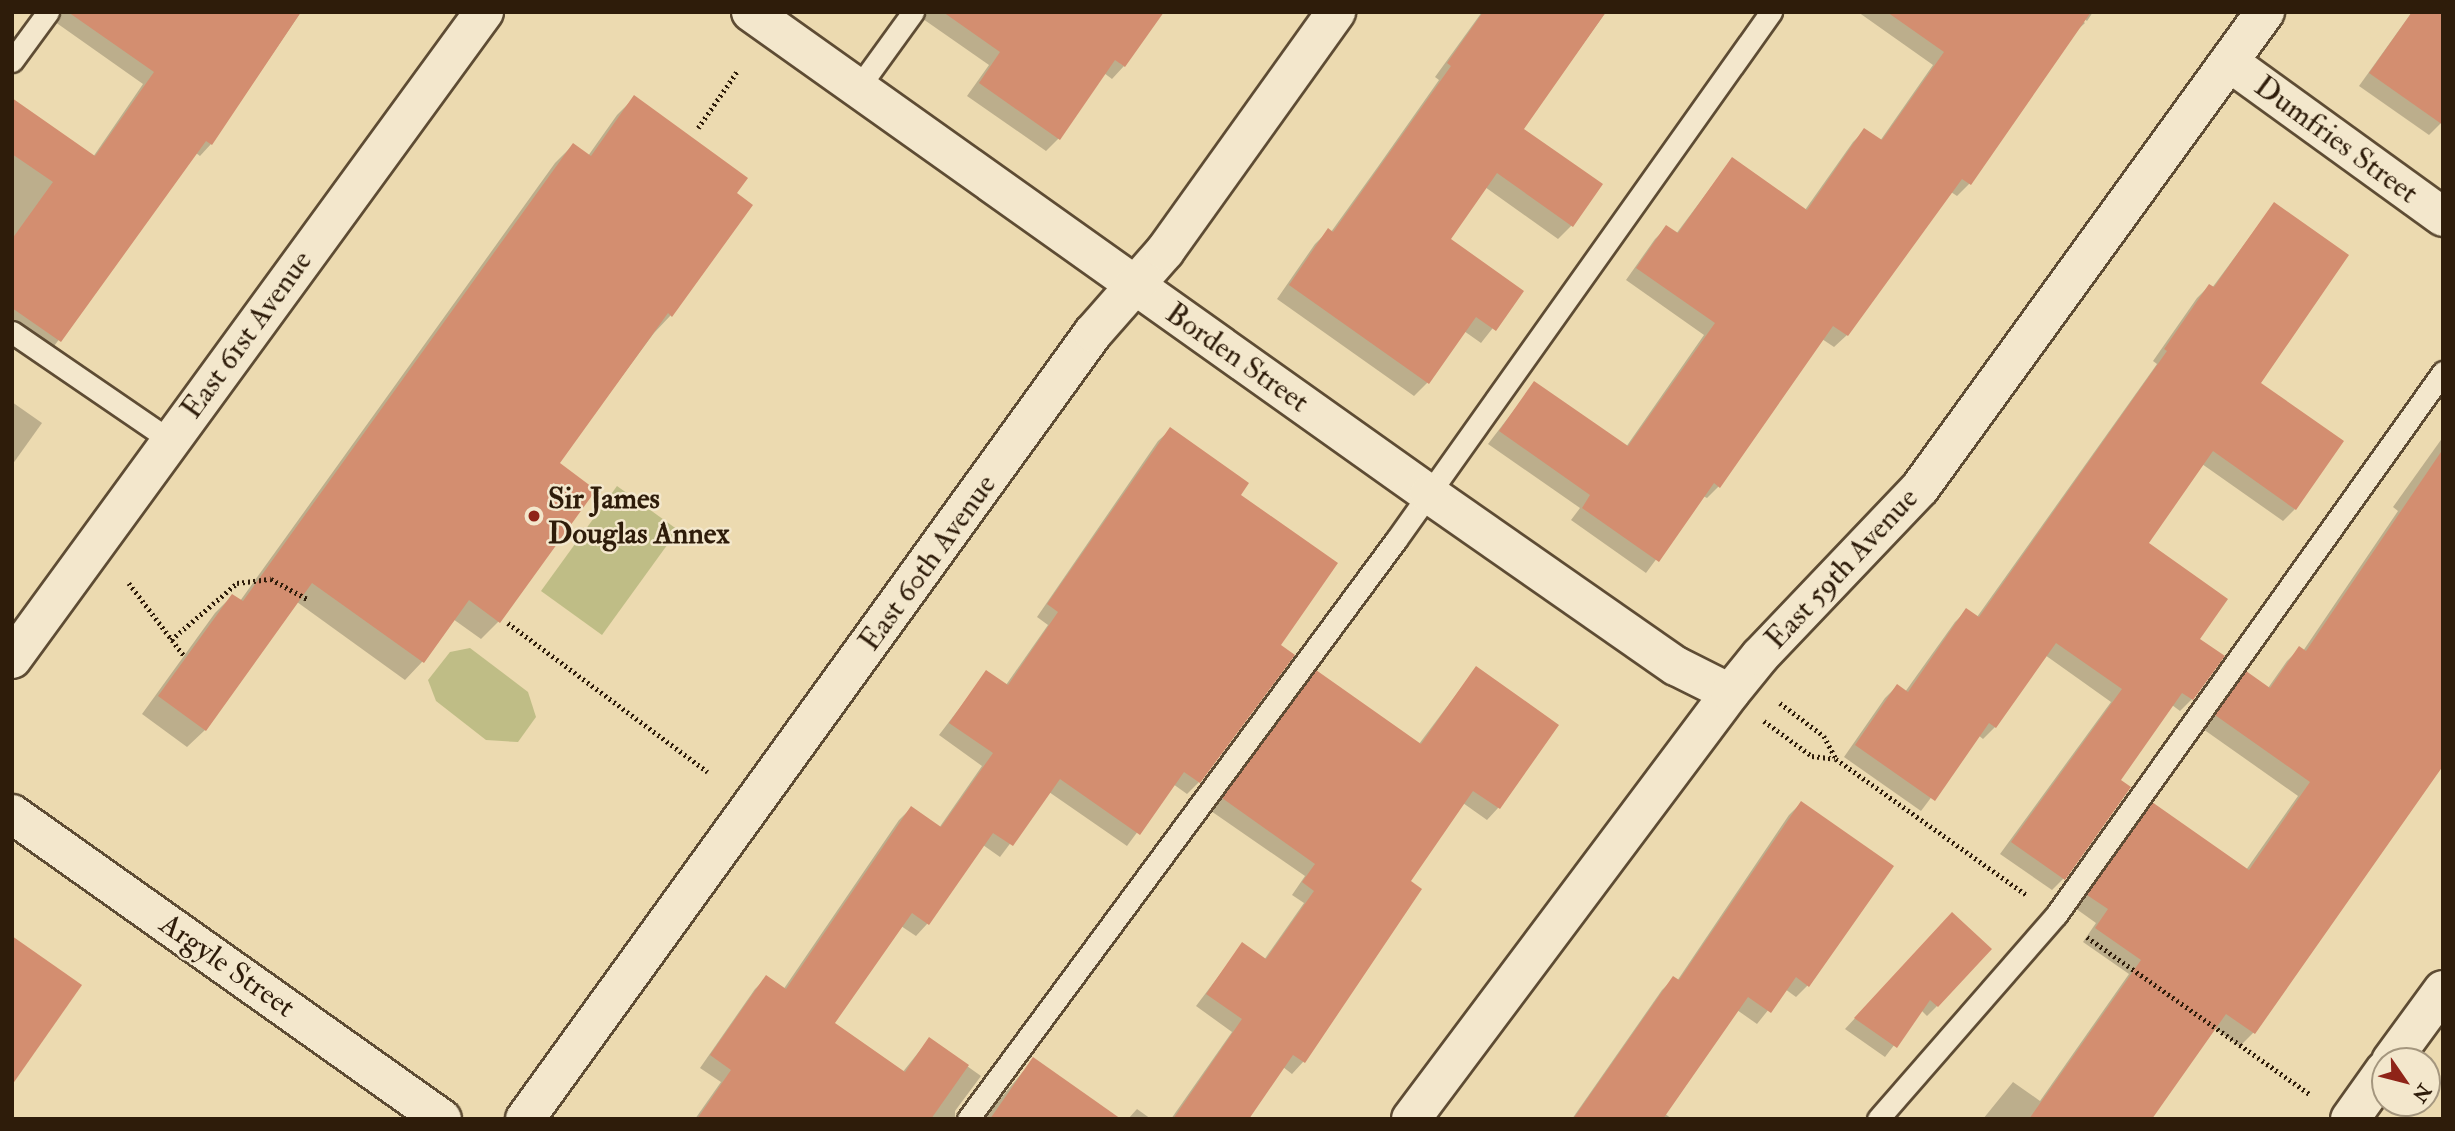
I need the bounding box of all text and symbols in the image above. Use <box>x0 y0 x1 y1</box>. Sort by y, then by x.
street label: Dumfries Street <box>2247 69 2425 211</box>
street label: East 61st Avenue <box>174 244 320 426</box>
street label: Borden Street <box>1158 296 1316 420</box>
street label: East 60th Avenue <box>852 468 1004 658</box>
place label: Sir James Douglas Annex <box>548 481 730 552</box>
street label: East 59th Avenue <box>1758 481 1926 657</box>
marker: Sir James Douglas Annex <box>526 508 542 524</box>
street label: Argyle Street <box>152 906 302 1026</box>
north arrow <box>2371 1047 2441 1117</box>
text: N <box>2407 1079 2436 1107</box>

